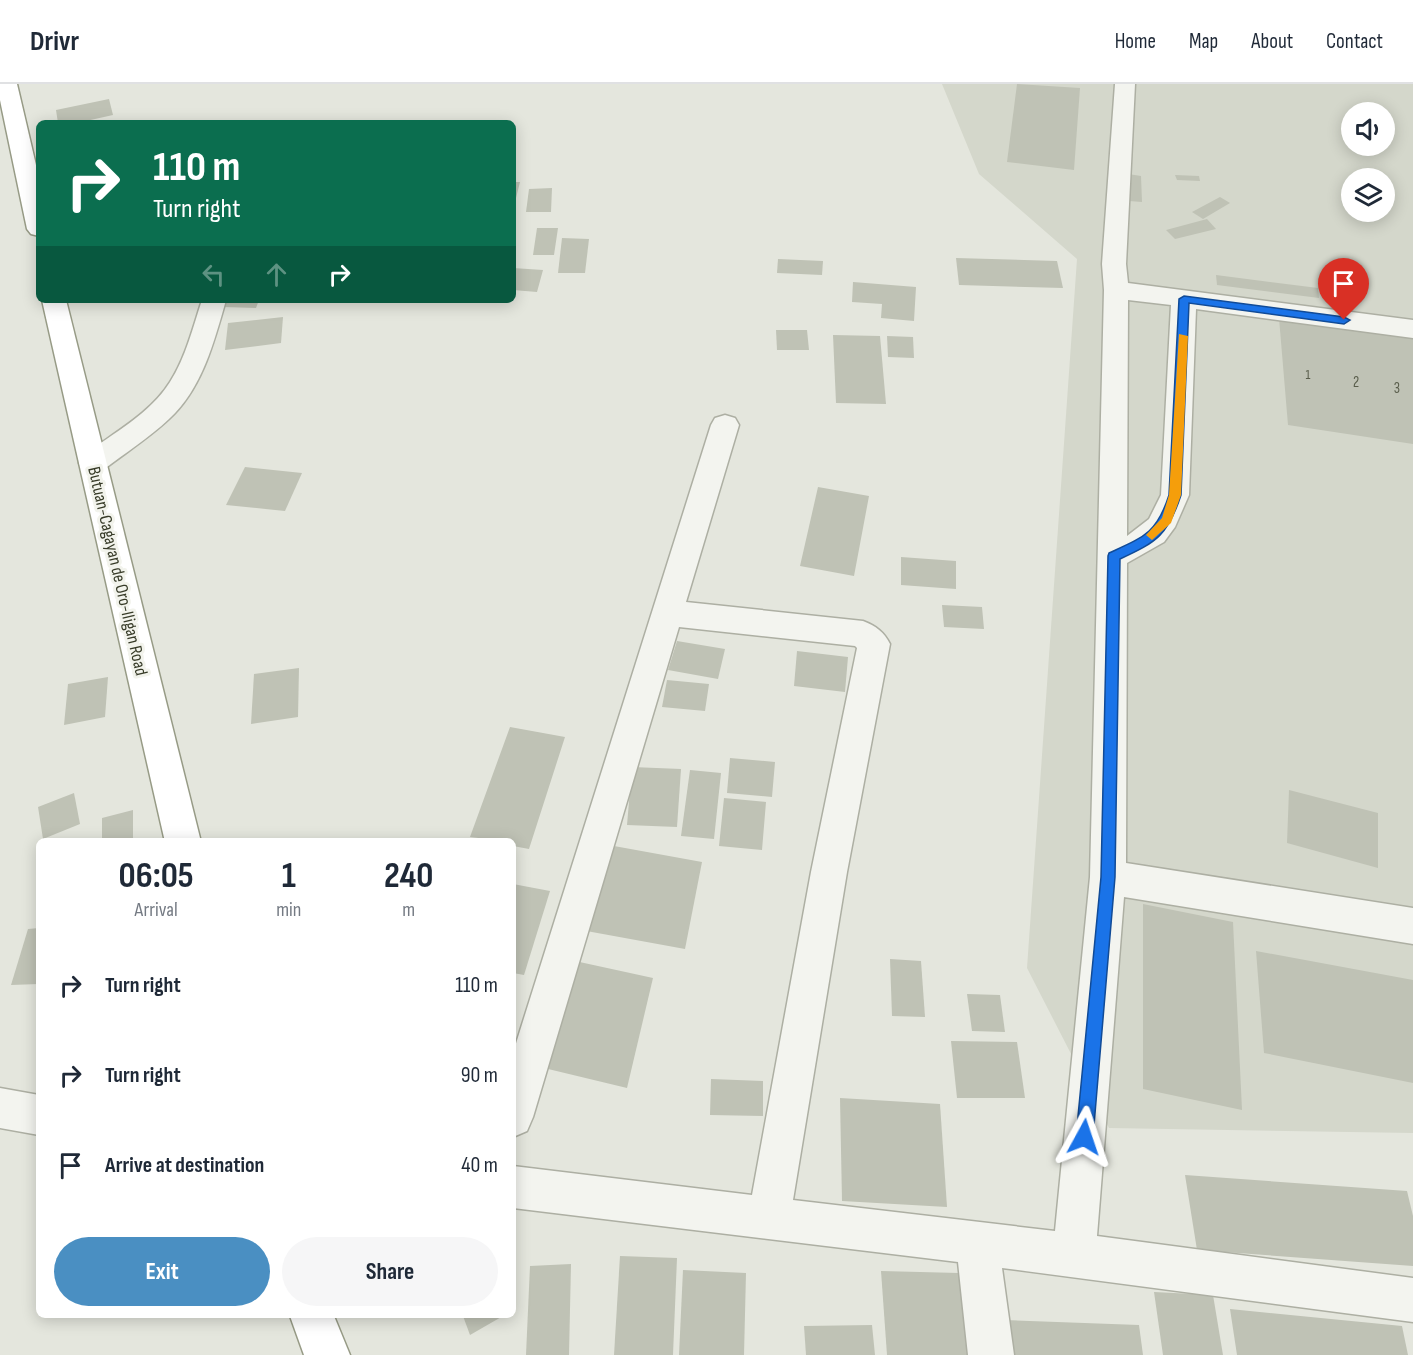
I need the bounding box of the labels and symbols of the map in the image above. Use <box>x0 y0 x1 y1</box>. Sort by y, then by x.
pin <box>1318 258 1369 320</box>
house number: 1 <box>1306 366 1311 383</box>
house number: 2 <box>1353 373 1359 392</box>
house number: 3 <box>1394 379 1400 398</box>
street label: Butuan-Cagayan de Oro-Iligan Road <box>83 465 152 678</box>
position arrow <box>1052 1105 1116 1169</box>

